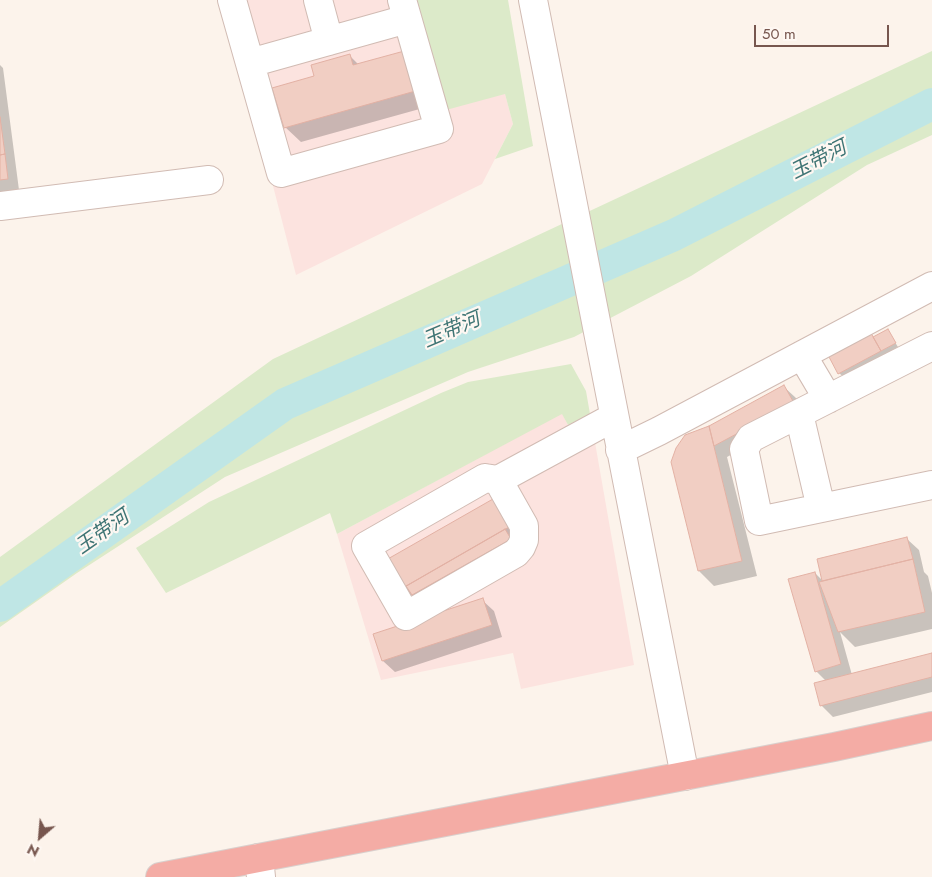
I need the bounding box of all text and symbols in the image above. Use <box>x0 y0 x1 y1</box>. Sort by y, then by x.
scale bar <box>757 15 892 47</box>
text: 50 m <box>762 23 796 45</box>
water label: 玉带河 <box>787 137 851 185</box>
water label: 玉带河 <box>420 308 484 354</box>
water label: 玉带河 <box>72 506 134 560</box>
north arrow <box>15 812 65 862</box>
text: N <box>24 839 43 862</box>

